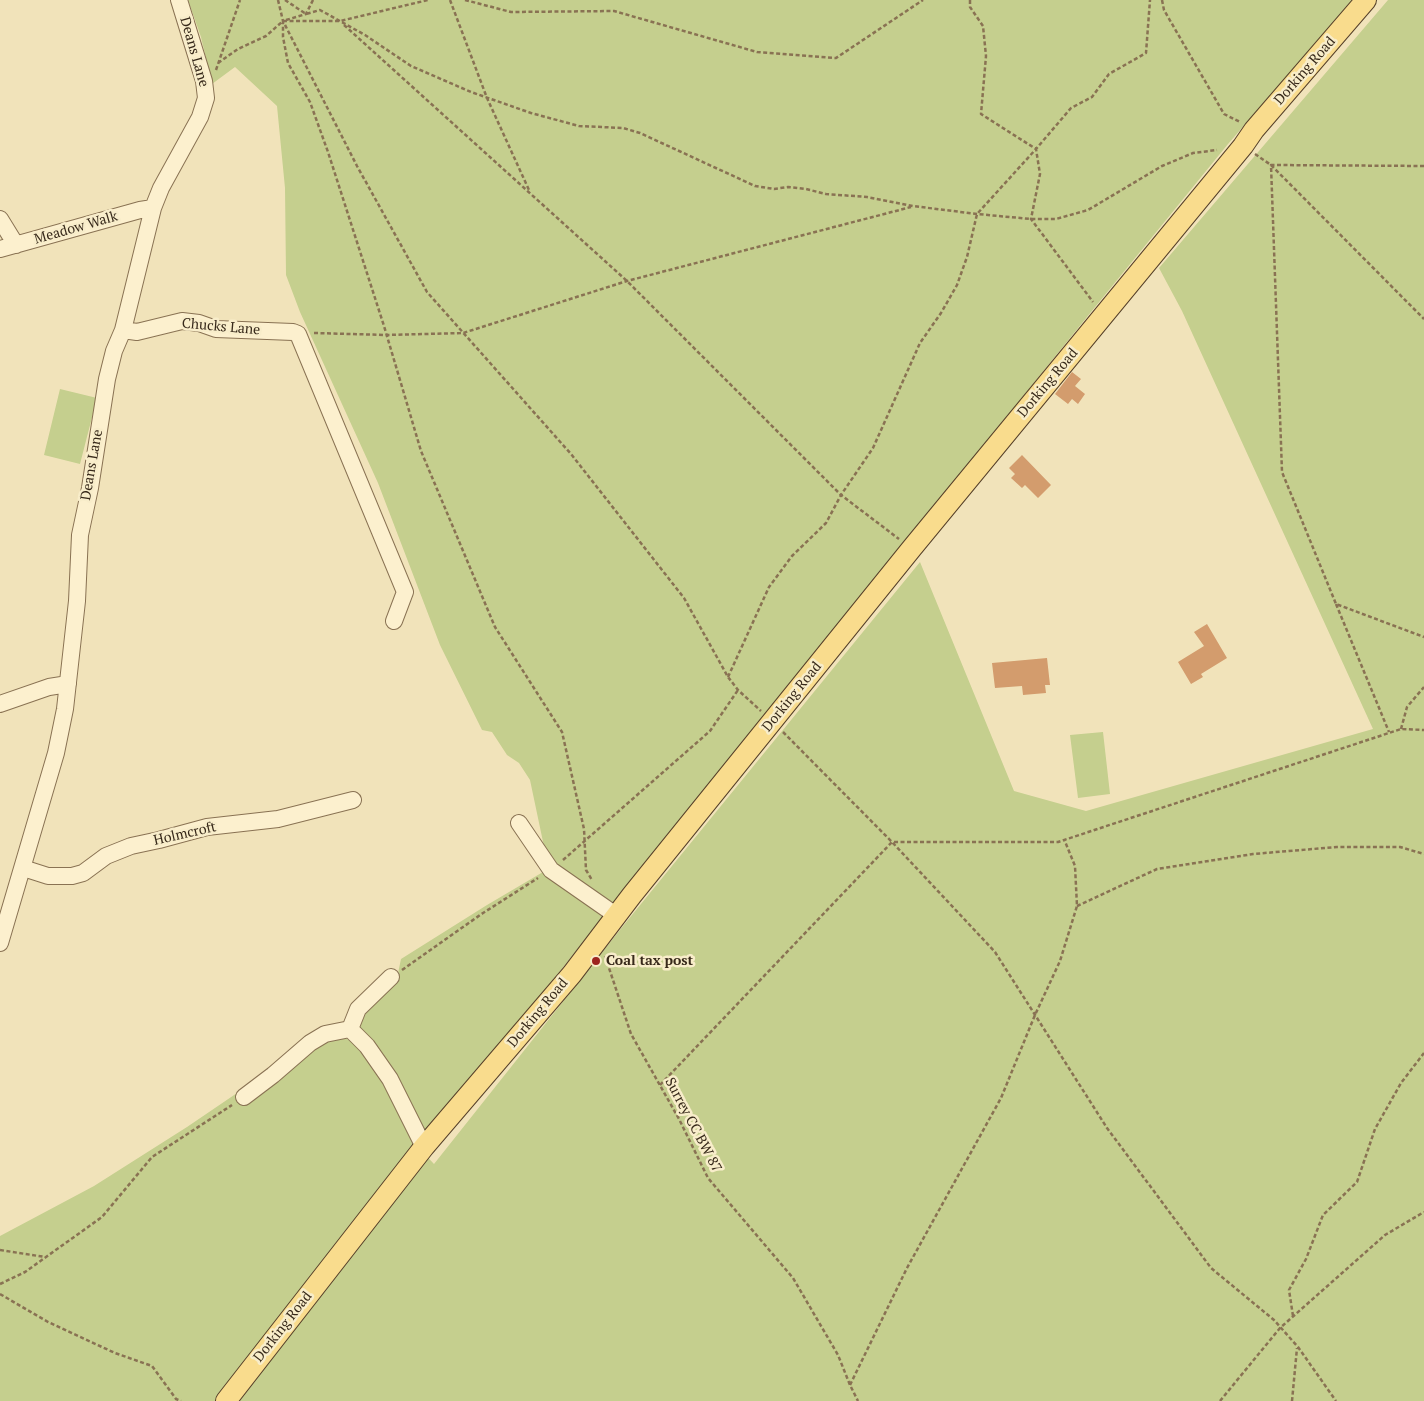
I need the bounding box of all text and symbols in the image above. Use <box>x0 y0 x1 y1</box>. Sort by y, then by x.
street label: Deans Lane <box>176 15 212 89</box>
street label: Dorking Road <box>1271 33 1339 109</box>
street label: Meadow Walk <box>32 208 120 248</box>
street label: Chucks Lane <box>181 315 261 339</box>
street label: Dorking Road <box>1014 345 1082 421</box>
street label: Deans Lane <box>77 428 107 502</box>
street label: Dorking Road <box>759 659 825 735</box>
street label: Holmcroft <box>152 819 218 849</box>
place label: Coal tax post <box>606 953 693 969</box>
marker: Coal tax post <box>590 955 602 967</box>
street label: Dorking Road <box>504 975 572 1051</box>
street label: Surrey CC BW 87 <box>661 1075 725 1175</box>
street label: Dorking Road <box>250 1288 316 1366</box>

